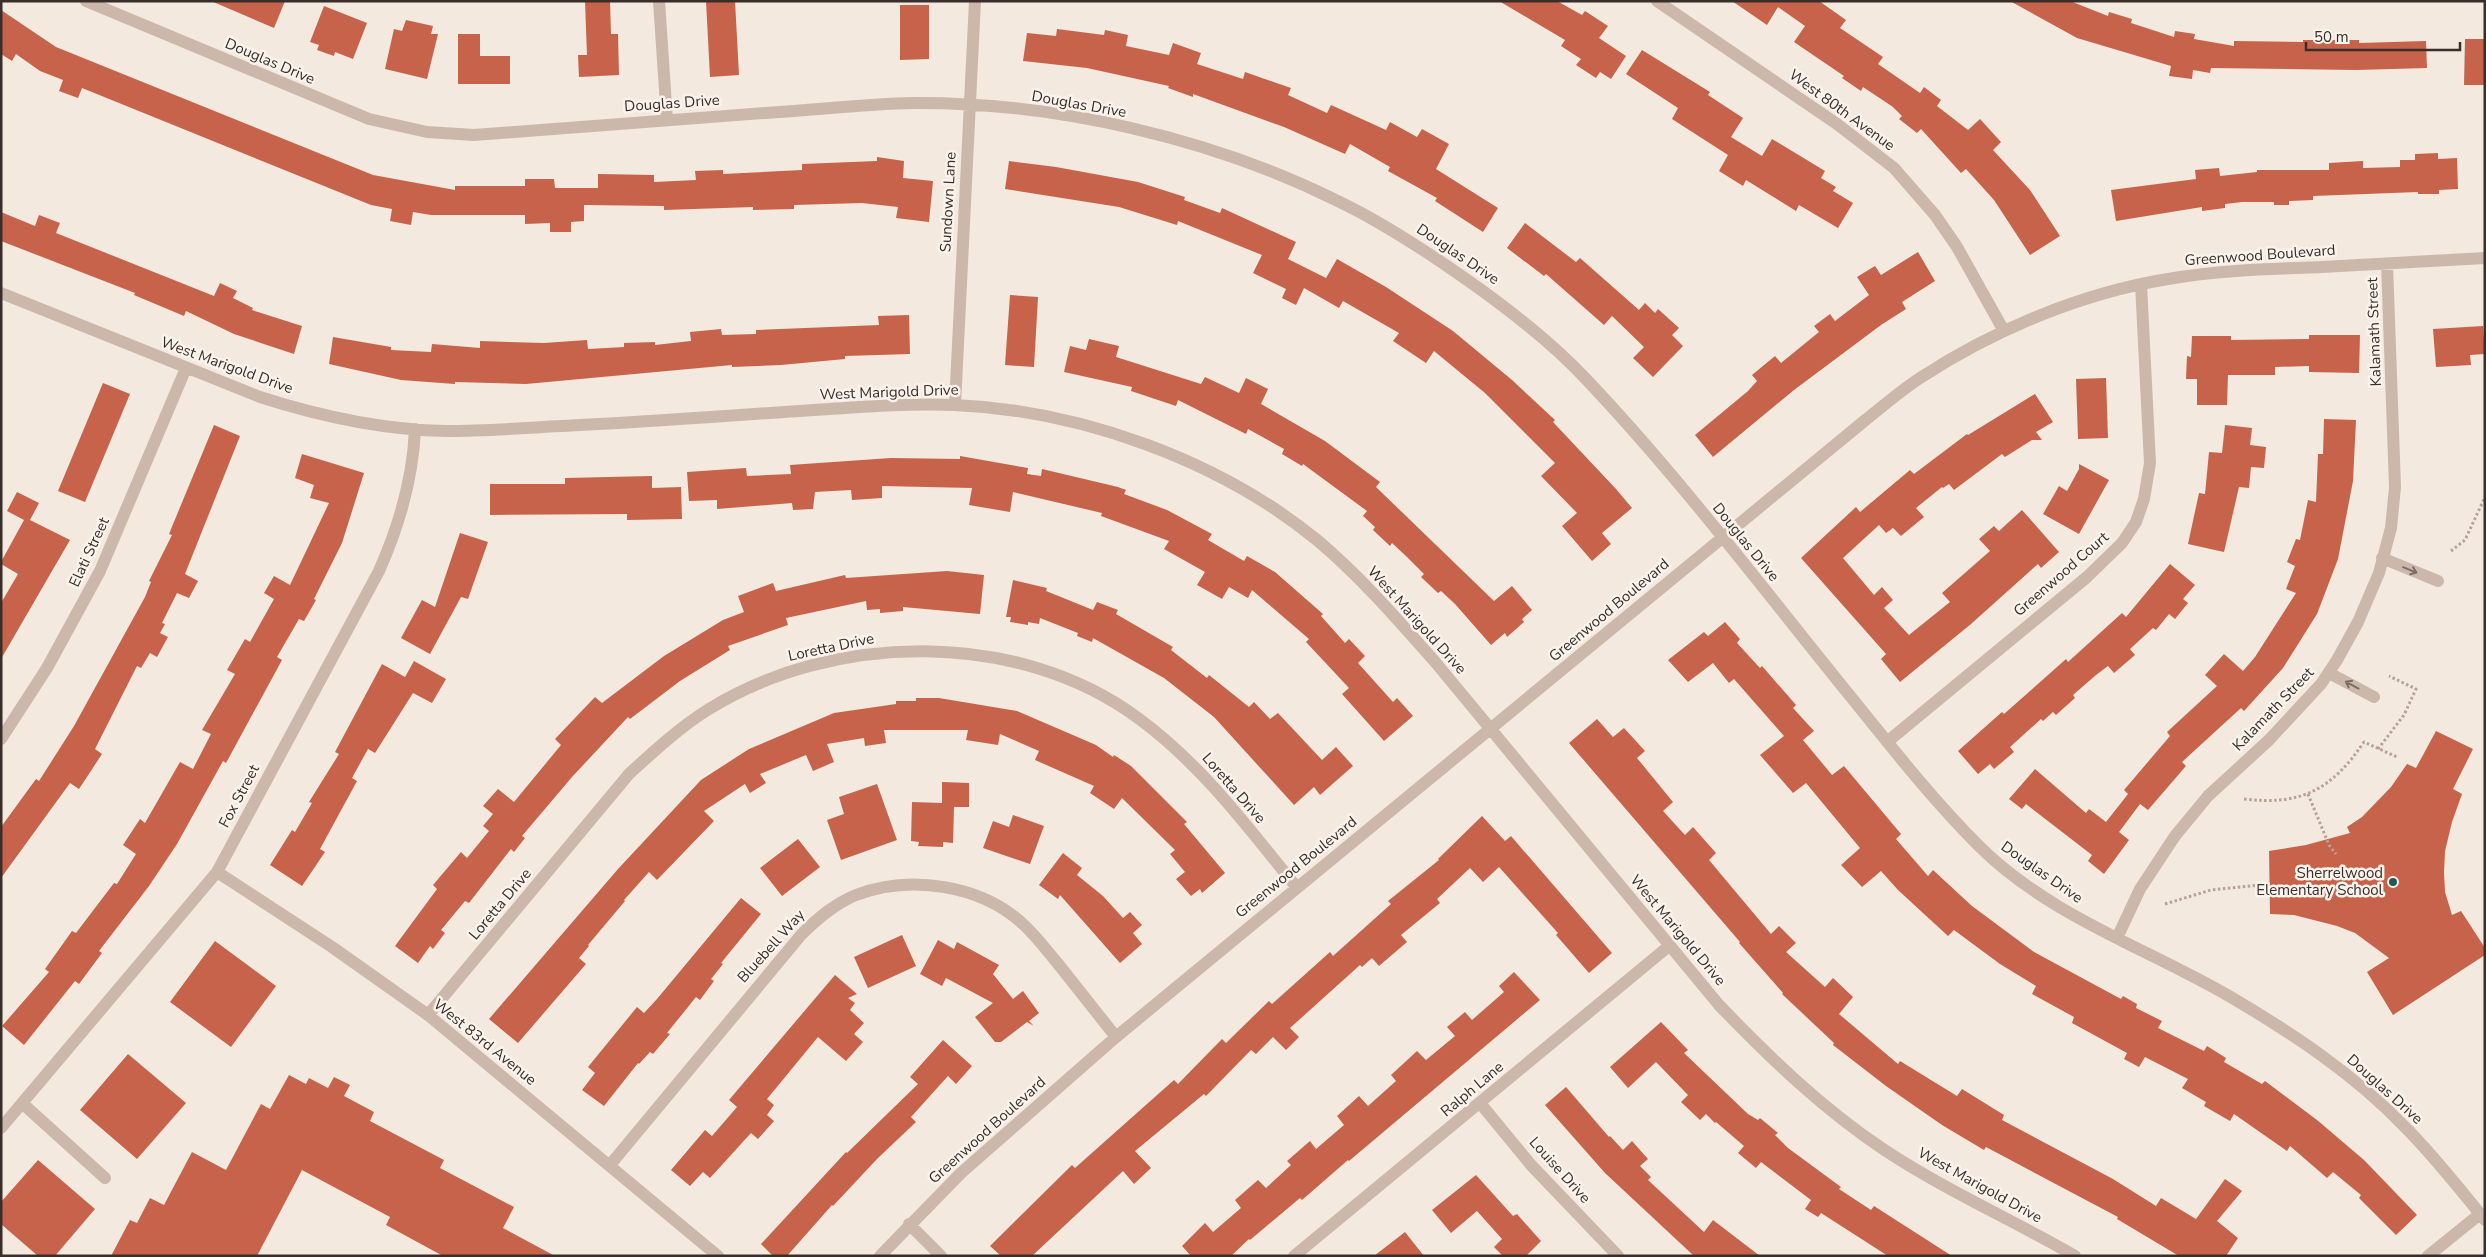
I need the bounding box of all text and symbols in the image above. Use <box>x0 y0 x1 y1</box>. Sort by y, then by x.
scale bar <box>2306 20 2460 52</box>
text: 50 m <box>2314 27 2349 47</box>
street label: Douglas Drive <box>222 33 318 89</box>
street label: West 80th Avenue <box>1785 65 1899 155</box>
street label: Douglas Drive <box>1030 86 1128 122</box>
street label: Douglas Drive <box>624 90 720 116</box>
street label: Sundown Lane <box>935 151 961 253</box>
street label: Douglas Drive <box>1413 219 1503 289</box>
street label: Greenwood Boulevard <box>2184 240 2336 270</box>
street label: Kalamath Street <box>2362 276 2386 387</box>
street label: West Marigold Drive <box>158 332 296 398</box>
street label: West Marigold Drive <box>819 380 959 404</box>
street label: Douglas Drive <box>1708 499 1784 585</box>
street label: Elati Street <box>64 513 114 590</box>
street label: Greenwood Court <box>2009 527 2113 621</box>
street label: Greenwood Boulevard <box>1545 554 1673 666</box>
street label: West Marigold Drive <box>1363 562 1471 678</box>
one-way arrow <box>2402 565 2417 575</box>
street label: Loretta Drive <box>786 628 876 666</box>
street label: Kalamath Street <box>2228 662 2319 755</box>
one-way arrow <box>2345 679 2359 689</box>
street label: Loretta Drive <box>1198 748 1270 828</box>
street label: Fox Street <box>214 760 264 831</box>
street label: Greenwood Boulevard <box>1231 812 1361 922</box>
street label: Douglas Drive <box>1997 836 2087 908</box>
place label: Sherrelwood Elementary School <box>2256 863 2384 900</box>
street label: Loretta Drive <box>464 864 536 944</box>
street label: West Marigold Drive <box>1626 870 1730 990</box>
marker: Sherrelwood Elementary School <box>2387 876 2399 888</box>
street label: Bluebell Way <box>733 905 809 987</box>
street label: West 83rd Avenue <box>429 994 541 1090</box>
street label: Douglas Drive <box>2343 1050 2427 1128</box>
street label: Ralph Lane <box>1436 1057 1508 1121</box>
street label: Greenwood Boulevard <box>924 1072 1050 1188</box>
street label: Louise Drive <box>1525 1132 1595 1208</box>
street label: West Marigold Drive <box>1914 1143 2046 1227</box>

